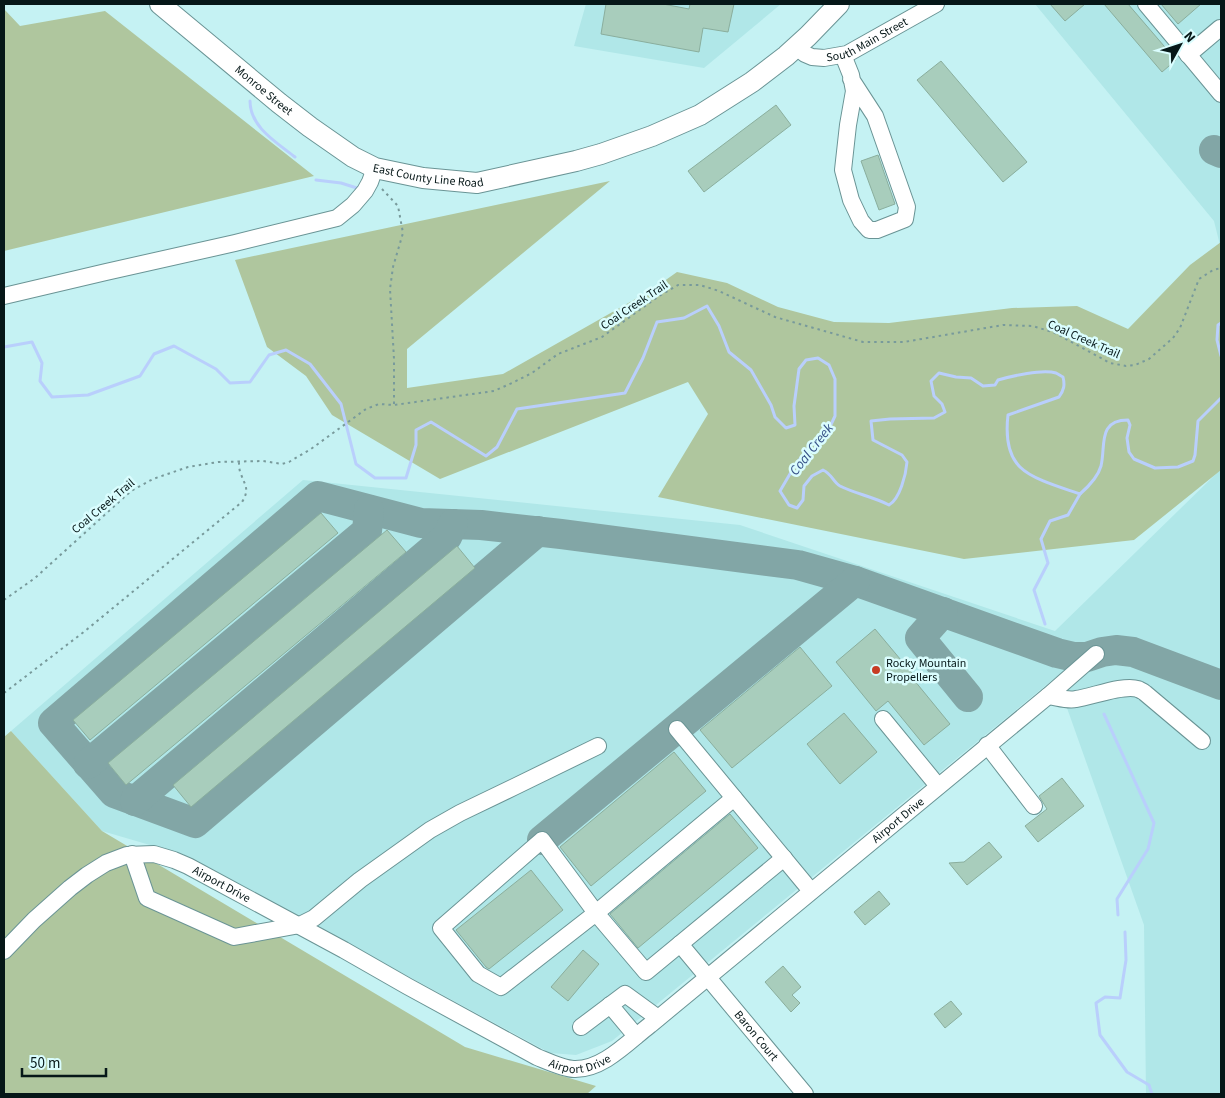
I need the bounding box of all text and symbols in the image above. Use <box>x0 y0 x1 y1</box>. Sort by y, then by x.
street label: South Main Street <box>825 14 911 66</box>
north arrow <box>1155 20 1205 70</box>
text: N <box>1179 27 1200 47</box>
street label: Monroe Street <box>231 62 296 120</box>
street label: East County Line Road <box>371 160 485 192</box>
street label: Coal Creek Trail <box>597 277 671 334</box>
street label: Coal Creek Trail <box>1045 316 1123 363</box>
water label: Coal Creek <box>785 419 839 480</box>
street label: Coal Creek Trail <box>68 475 139 538</box>
place label: Rocky Mountain Propellers <box>886 655 966 686</box>
marker: Rocky Mountain Propellers <box>870 664 882 676</box>
street label: Airport Drive <box>868 794 928 847</box>
street label: Airport Drive <box>189 862 253 907</box>
street label: Baron Court <box>730 1007 782 1065</box>
scale bar <box>22 1046 106 1078</box>
street label: Airport Drive <box>546 1050 614 1078</box>
text: 50 m <box>30 1053 60 1074</box>

